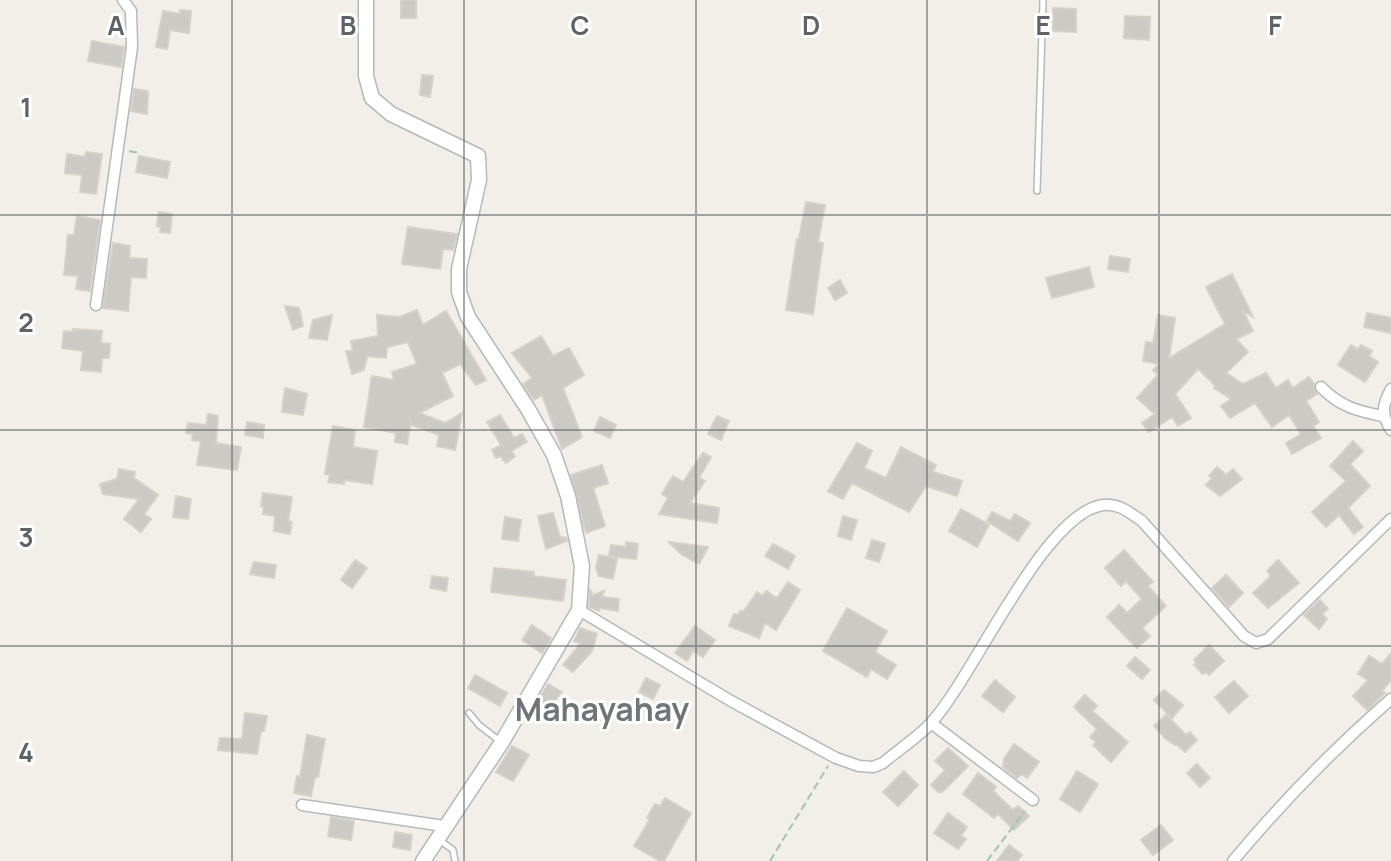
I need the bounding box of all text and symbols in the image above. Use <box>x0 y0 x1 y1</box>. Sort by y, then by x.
text: A <box>107 7 125 43</box>
text: B <box>340 7 356 43</box>
text: C <box>570 7 590 43</box>
text: D <box>802 7 820 43</box>
text: E <box>1035 7 1051 43</box>
text: F <box>1268 7 1282 43</box>
text: 1 <box>20 89 32 125</box>
text: 2 <box>18 304 34 340</box>
text: 3 <box>18 519 34 555</box>
district label: Mahayahay <box>515 687 689 731</box>
text: 4 <box>18 734 34 770</box>

